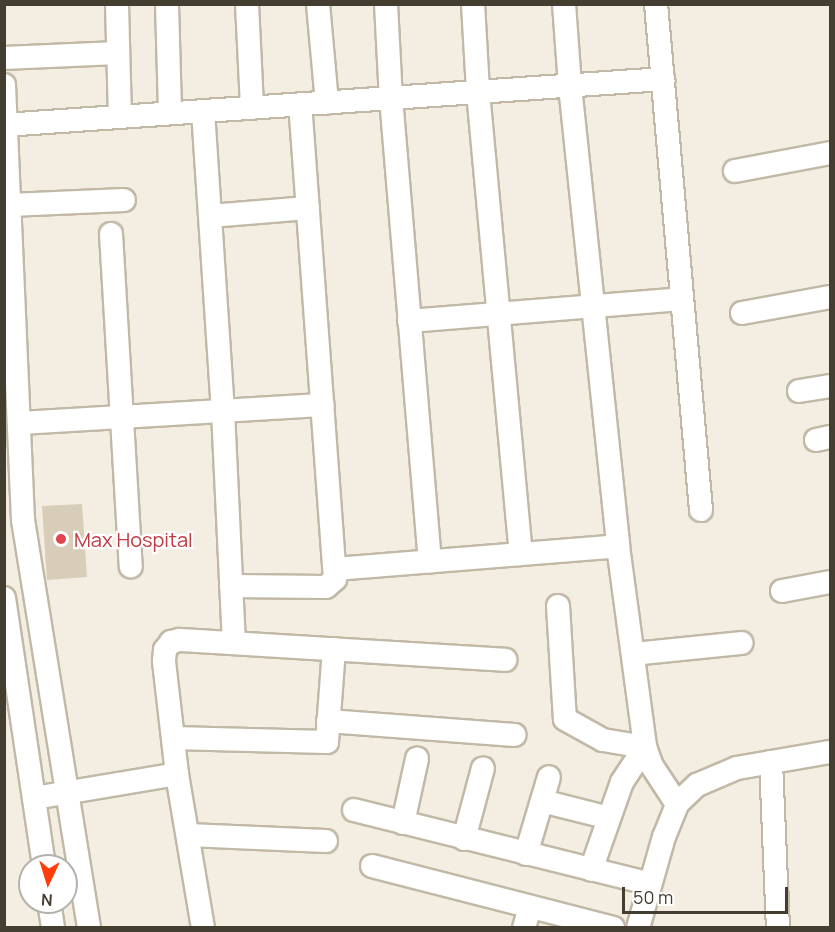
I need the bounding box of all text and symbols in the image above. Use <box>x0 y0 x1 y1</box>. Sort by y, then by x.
place label: Max Hospital <box>74 527 193 551</box>
marker: Max Hospital <box>52 530 70 548</box>
north arrow <box>18 854 78 914</box>
scale bar <box>625 875 792 913</box>
text: 50 m <box>633 885 673 909</box>
text: N <box>40 889 53 911</box>

